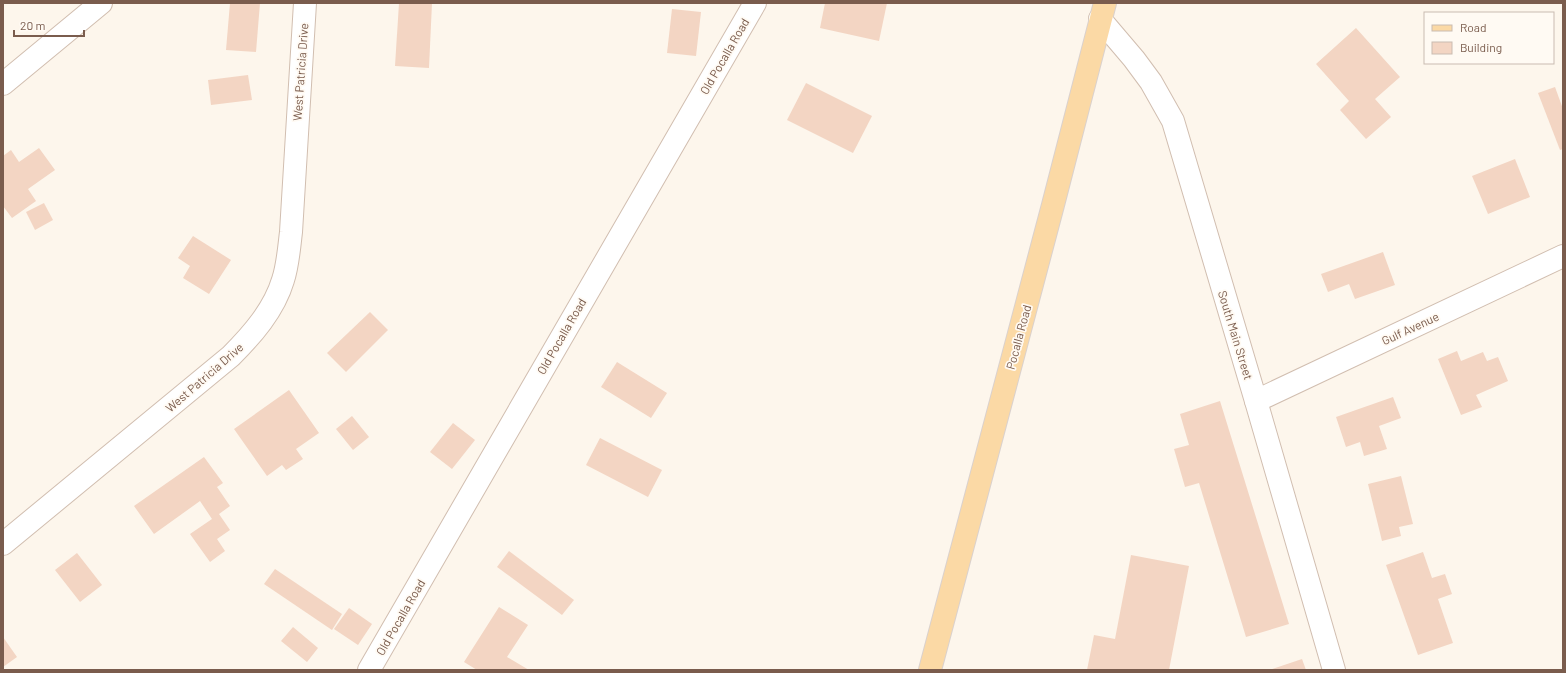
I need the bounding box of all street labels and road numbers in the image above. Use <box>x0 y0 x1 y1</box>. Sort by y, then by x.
street label: Old Pocalla Road <box>697 15 751 97</box>
street label: West Patricia Drive <box>290 22 310 122</box>
street label: South Main Street <box>1216 289 1256 381</box>
street label: Old Pocalla Road <box>534 295 588 377</box>
street label: Pocalla Road <box>1003 303 1033 371</box>
street label: Gulf Avenue <box>1379 309 1441 347</box>
street label: West Patricia Drive <box>162 339 246 415</box>
street label: Old Pocalla Road <box>373 576 427 658</box>

